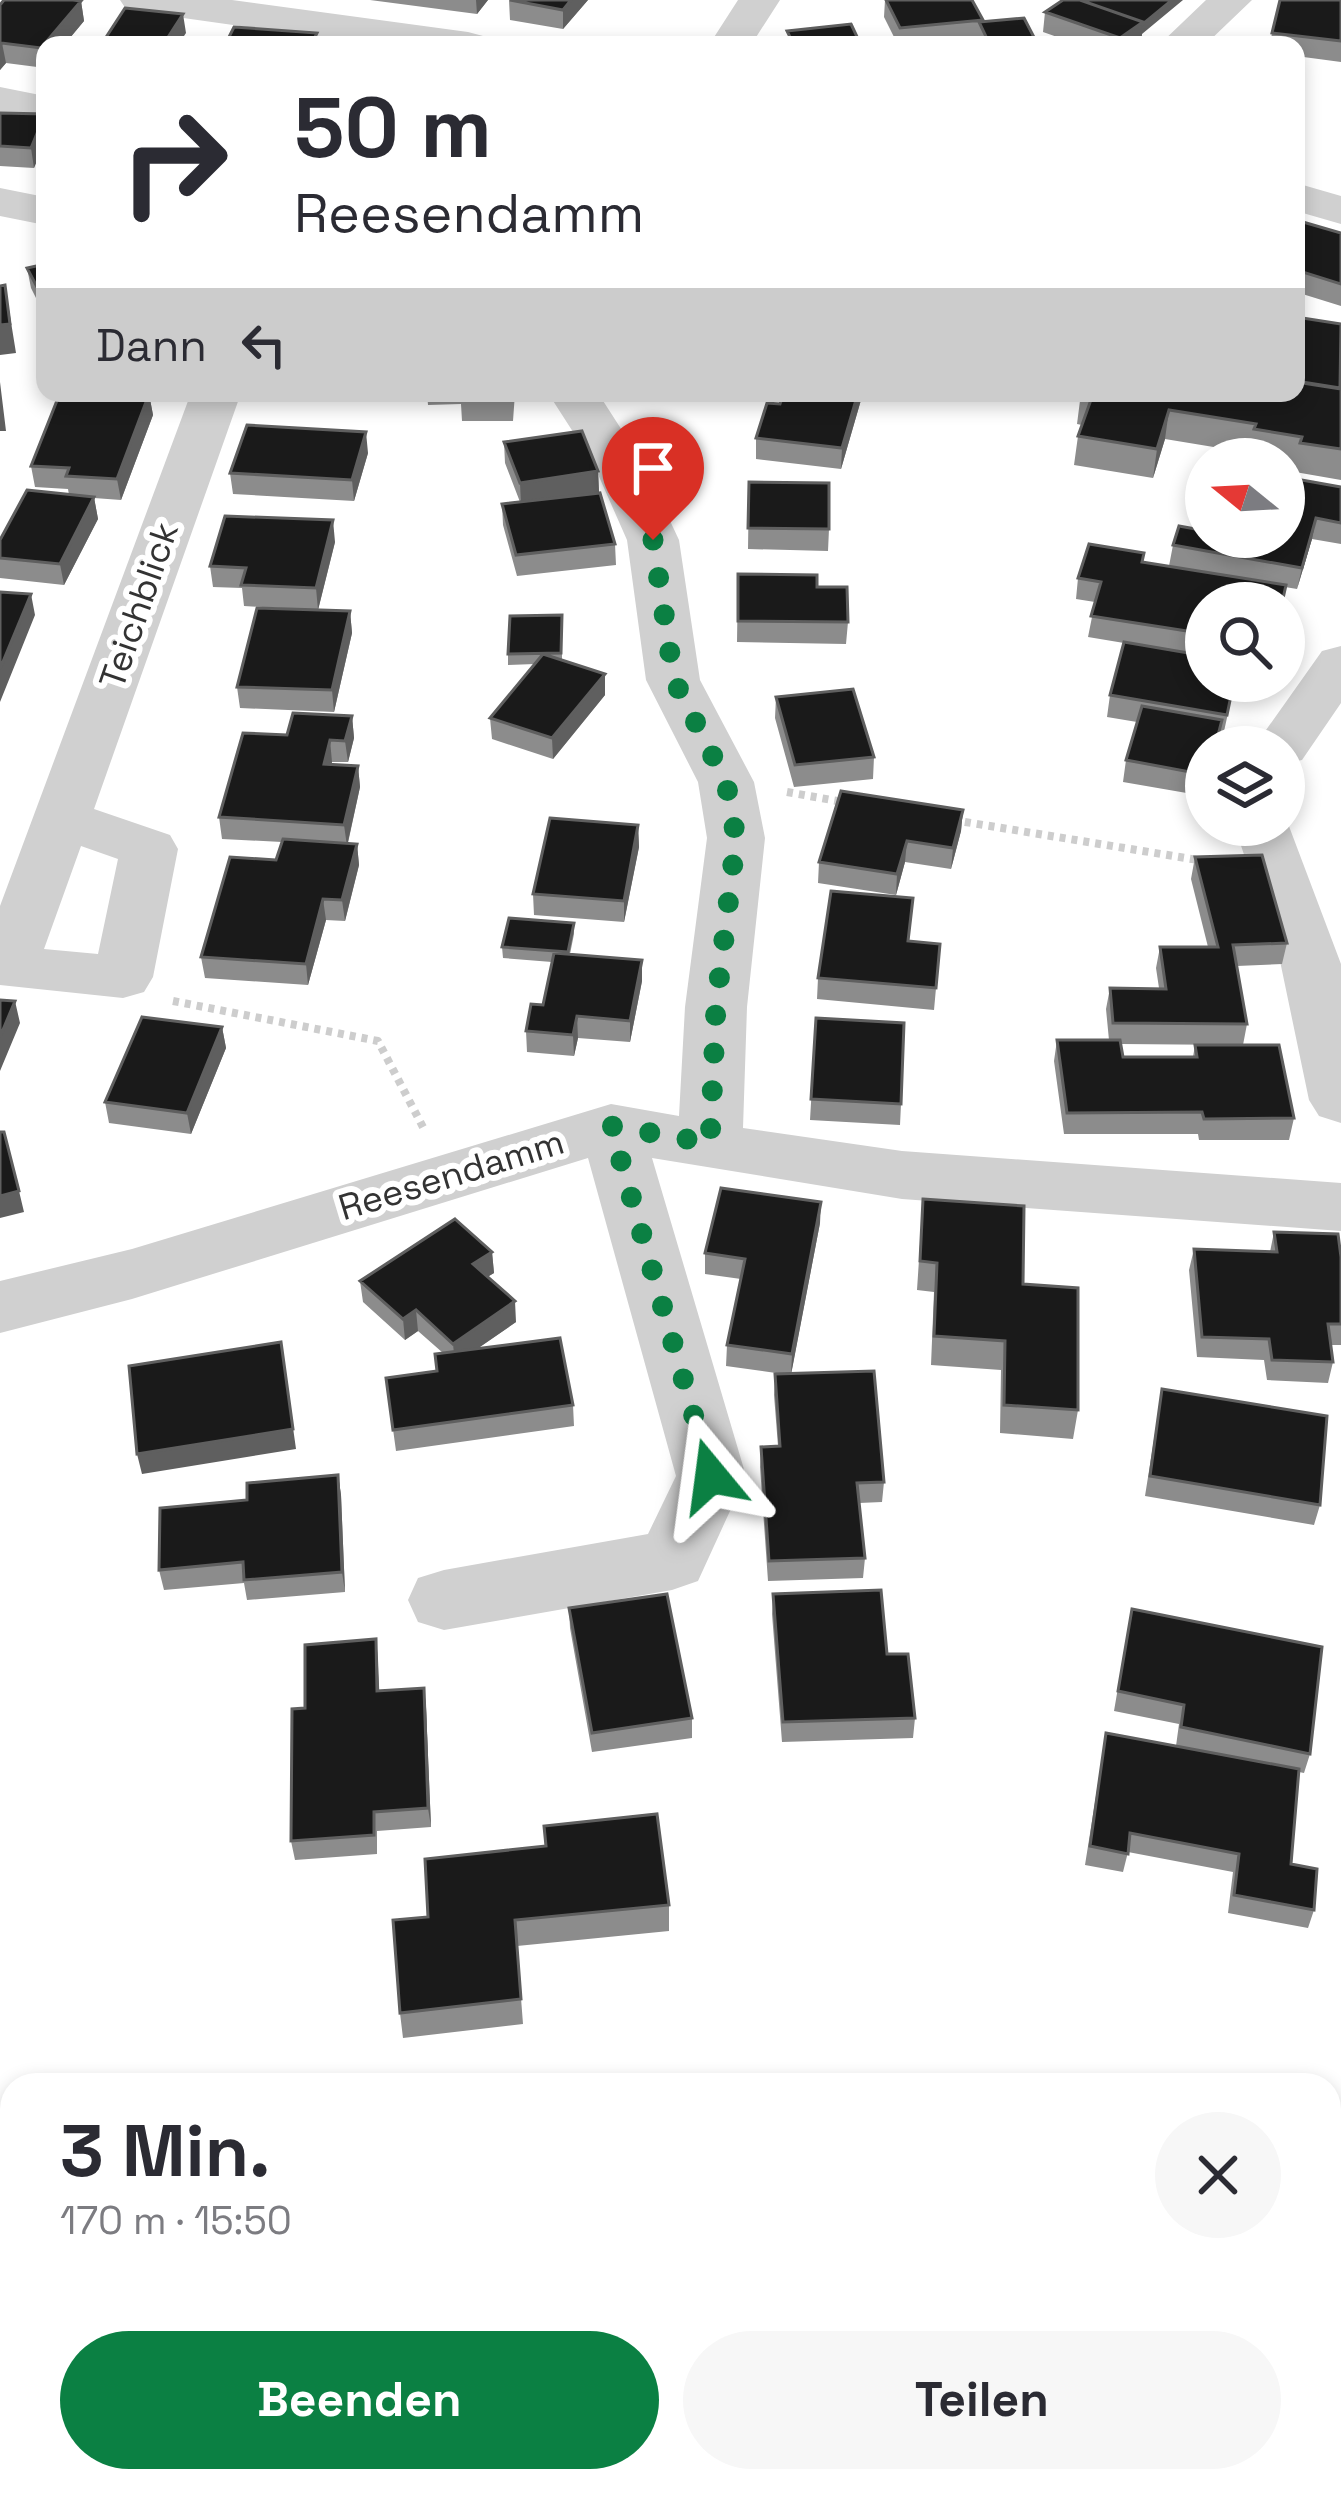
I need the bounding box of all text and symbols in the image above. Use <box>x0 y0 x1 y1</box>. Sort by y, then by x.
text: 50 m <box>294 74 492 182</box>
icon: right <box>96 84 252 240</box>
text: Reesendamm <box>294 179 644 248</box>
icon: left <box>231 312 297 378</box>
text: Dann <box>96 317 207 374</box>
pin <box>602 417 704 540</box>
icon: arrive <box>620 435 686 501</box>
north arrow <box>1185 438 1305 558</box>
map controls <box>1185 438 1305 846</box>
street label: Teichblick <box>89 516 189 695</box>
button: search <box>1185 582 1305 702</box>
button: layers <box>1185 726 1305 846</box>
street label: Reesendamm <box>333 1119 570 1231</box>
position arrow <box>648 1413 774 1539</box>
text: 3 Min. <box>60 2105 271 2197</box>
button: close <box>1155 2112 1281 2238</box>
text: 170 m · 15:50 <box>60 2196 292 2245</box>
button: Beenden <box>60 2331 659 2469</box>
button: Teilen <box>683 2331 1281 2469</box>

